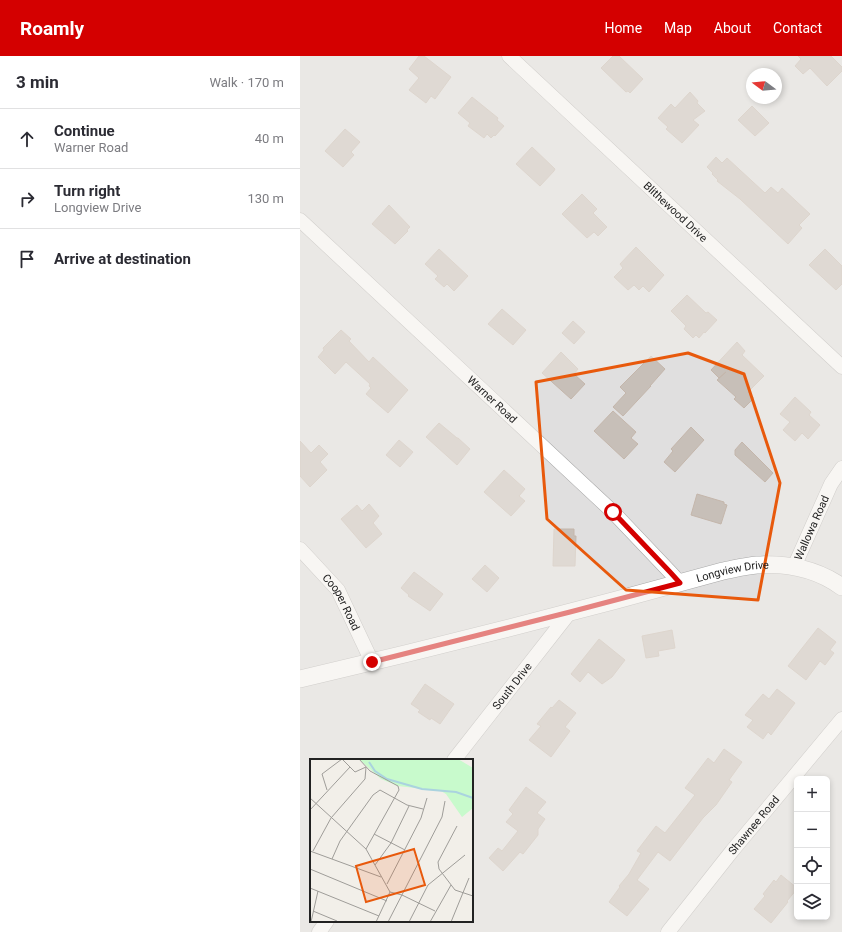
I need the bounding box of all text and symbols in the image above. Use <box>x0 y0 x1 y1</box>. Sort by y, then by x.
text: Roamly <box>20 17 84 40</box>
text: Home <box>604 20 642 36</box>
text: Map <box>664 20 692 36</box>
text: About <box>714 20 751 36</box>
text: Contact <box>773 20 822 36</box>
north arrow <box>746 68 782 104</box>
text: 3 min <box>16 72 59 92</box>
text: Walk · 170 m <box>209 75 284 90</box>
text: Continue <box>54 122 115 140</box>
icon: ahead <box>16 128 38 150</box>
text: 40 m <box>255 131 284 146</box>
text: Warner Road <box>54 140 128 155</box>
street label: Blithewood Drive <box>641 179 710 245</box>
text: Turn right <box>54 182 120 200</box>
icon: right <box>16 188 38 210</box>
text: 130 m <box>247 191 284 206</box>
text: Longview Drive <box>54 200 141 215</box>
icon: arrive <box>16 248 38 270</box>
text: Arrive at destination <box>54 250 191 268</box>
street label: Warner Road <box>465 374 519 426</box>
street label: Wallowa Road <box>792 494 832 562</box>
route start <box>604 503 622 521</box>
street label: Longview Drive <box>695 559 769 585</box>
street label: Cooper Road <box>320 572 362 633</box>
route end <box>363 653 381 671</box>
street label: South Drive <box>490 660 535 712</box>
inset map <box>310 759 473 922</box>
map controls <box>794 776 830 920</box>
button: + <box>794 776 830 812</box>
street label: Shawnee Road <box>726 793 782 857</box>
button: − <box>794 812 830 848</box>
button: locate <box>794 848 830 884</box>
button: layers <box>794 884 830 920</box>

